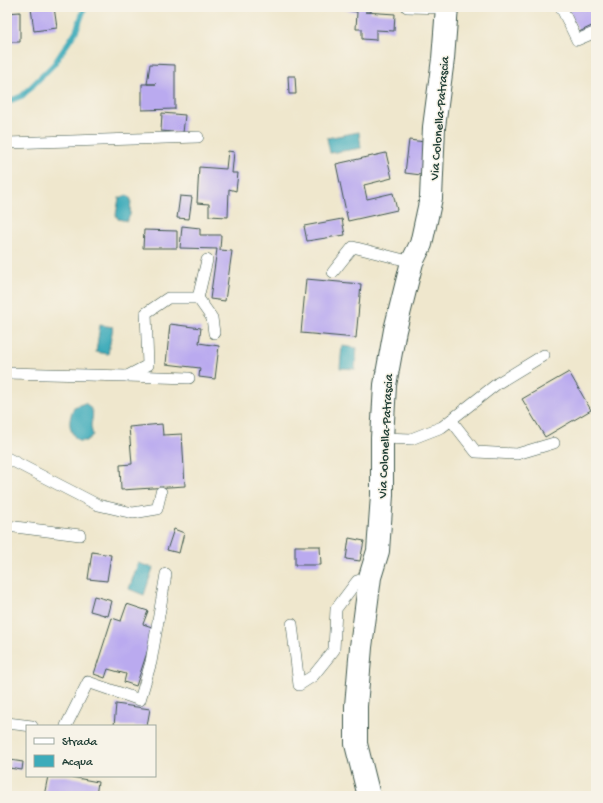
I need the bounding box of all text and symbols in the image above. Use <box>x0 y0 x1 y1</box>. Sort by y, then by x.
street label: Via Colonella-Patrascia <box>428 55 453 182</box>
street label: Via Colonella-Patrascia <box>376 373 397 500</box>
legend <box>26 725 156 777</box>
text: Strada <box>62 736 97 750</box>
text: Acqua <box>62 756 93 770</box>

